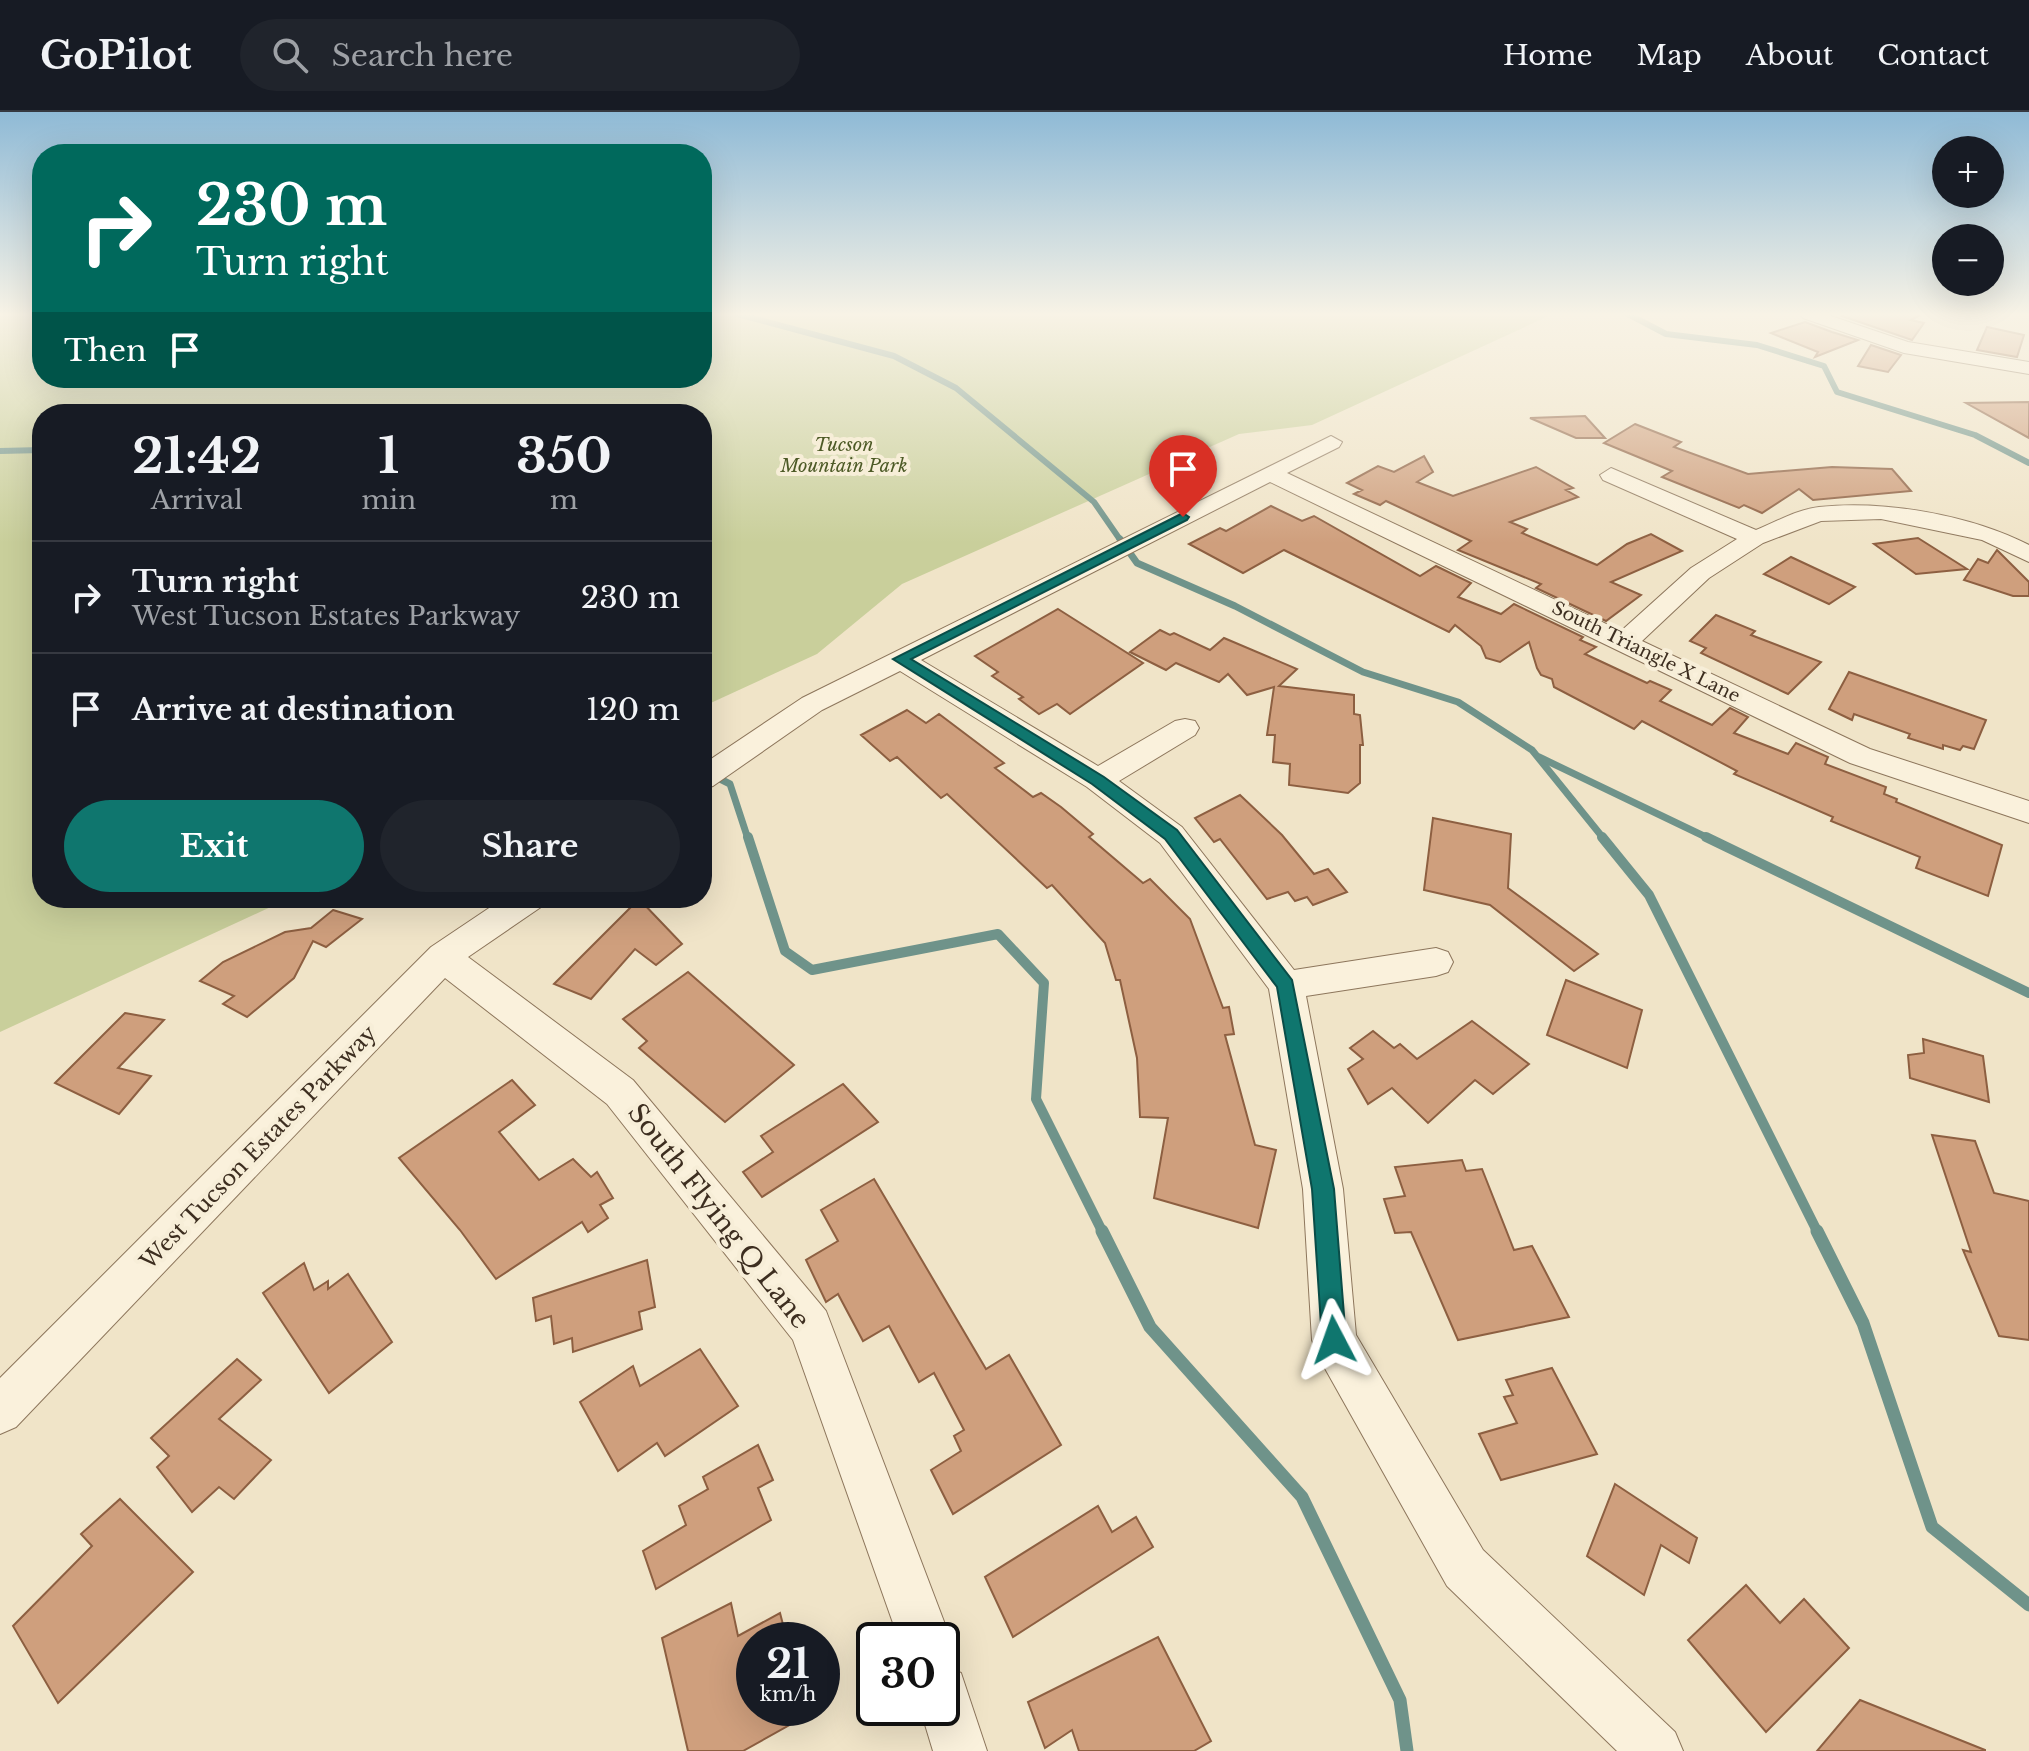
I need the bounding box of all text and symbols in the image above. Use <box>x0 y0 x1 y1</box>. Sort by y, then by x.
search box <box>240 19 800 91</box>
text: GoPilot <box>40 32 192 79</box>
icon: search <box>268 33 312 77</box>
text: Search here <box>332 37 513 74</box>
text: Home <box>1503 38 1593 73</box>
text: Map <box>1637 38 1702 73</box>
text: About <box>1746 38 1833 73</box>
text: Contact <box>1877 38 1989 73</box>
map controls <box>1932 136 2004 296</box>
button: + <box>1932 136 2004 208</box>
text: 230 m <box>196 171 387 240</box>
icon: right <box>64 176 168 280</box>
button: − <box>1932 224 2004 296</box>
text: Turn right <box>196 240 389 285</box>
icon: arrive <box>163 328 207 372</box>
text: Then <box>64 332 147 369</box>
text: 21:42 <box>132 426 261 486</box>
text: 1 <box>378 426 399 486</box>
text: 350 <box>516 426 612 486</box>
park label: Tucson Mountain Park <box>779 434 908 477</box>
pin <box>1149 435 1217 517</box>
icon: arrive <box>1161 447 1205 491</box>
text: Arrival <box>151 484 243 516</box>
text: min <box>361 484 416 516</box>
text: m <box>550 484 578 516</box>
text: Turn right <box>132 563 299 600</box>
icon: right <box>64 575 108 619</box>
text: 230 m <box>581 579 680 616</box>
street label: South Triangle X Lane <box>1548 597 1744 707</box>
text: West Tucson Estates Parkway <box>132 600 520 632</box>
icon: arrive <box>64 687 108 731</box>
text: Arrive at destination <box>132 691 455 728</box>
text: 120 m <box>586 691 680 728</box>
button: Exit <box>64 800 364 892</box>
button: Share <box>380 800 680 892</box>
street label: West Tucson Estates Parkway <box>134 1020 382 1276</box>
street label: South Flying Q Lane <box>621 1097 817 1335</box>
position arrow <box>1292 1298 1376 1382</box>
speed limit sign: 30 <box>856 1622 960 1726</box>
text: 21 <box>766 1639 810 1689</box>
text: km/h <box>760 1682 816 1706</box>

